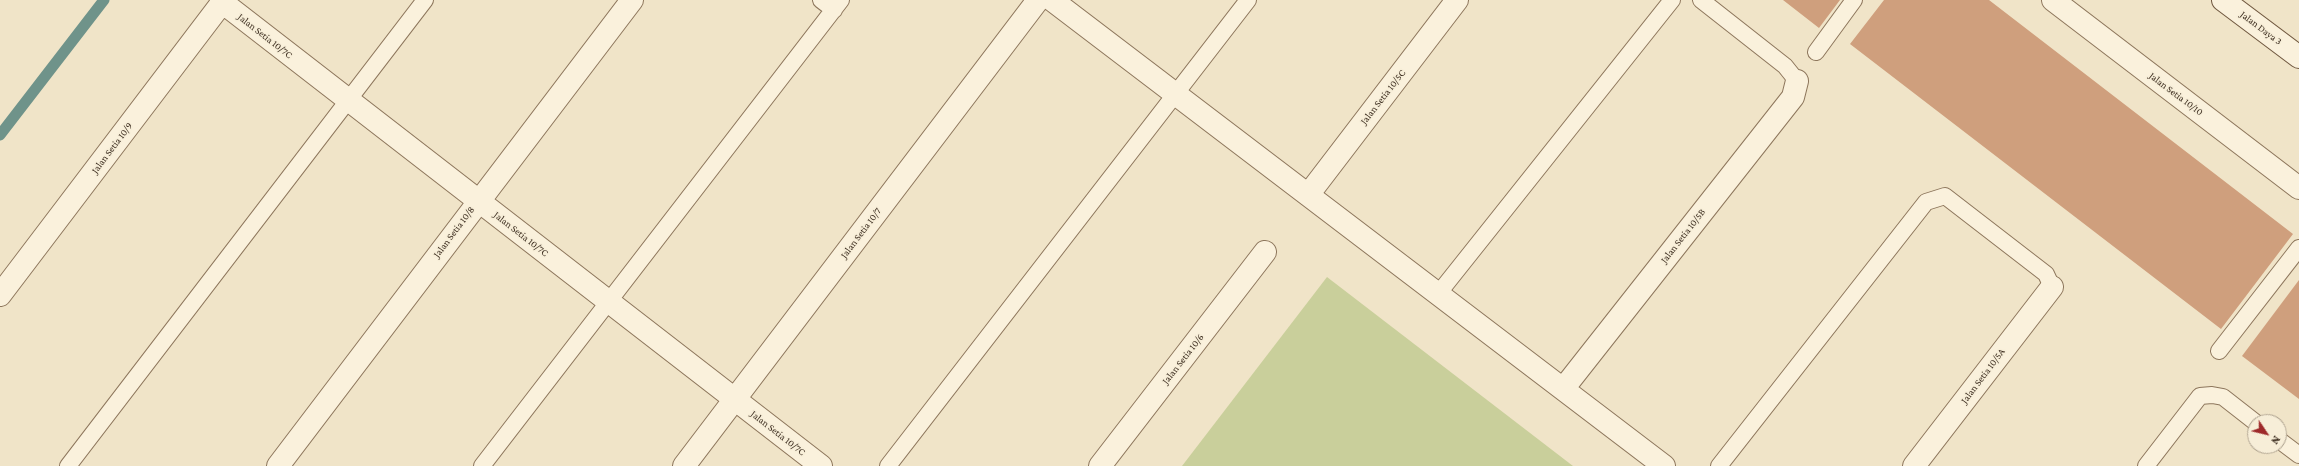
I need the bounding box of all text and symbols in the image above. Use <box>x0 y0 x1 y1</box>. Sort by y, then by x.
street label: Jalan Daya 3 <box>2238 8 2284 48</box>
street label: Jalan Setia 10/7C <box>235 11 295 61</box>
street label: Jalan Setia 10/5C <box>1358 67 1408 127</box>
street label: Jalan Setia 10/10 <box>2147 70 2205 118</box>
street label: Jalan Setia 10/9 <box>89 120 135 176</box>
street label: Jalan Setia 10/8 <box>431 204 477 260</box>
street label: Jalan Setia 10/7 <box>838 205 884 261</box>
street label: Jalan Setia 10/5B <box>1658 206 1708 266</box>
street label: Jalan Setia 10/7C <box>491 209 551 259</box>
street label: Jalan Setia 10/6 <box>1160 331 1206 387</box>
street label: Jalan Setia 10/5A <box>1958 346 2008 406</box>
street label: Jalan Setia 10/7C <box>748 408 808 458</box>
north arrow <box>2247 414 2287 454</box>
text: N <box>2269 434 2283 447</box>

